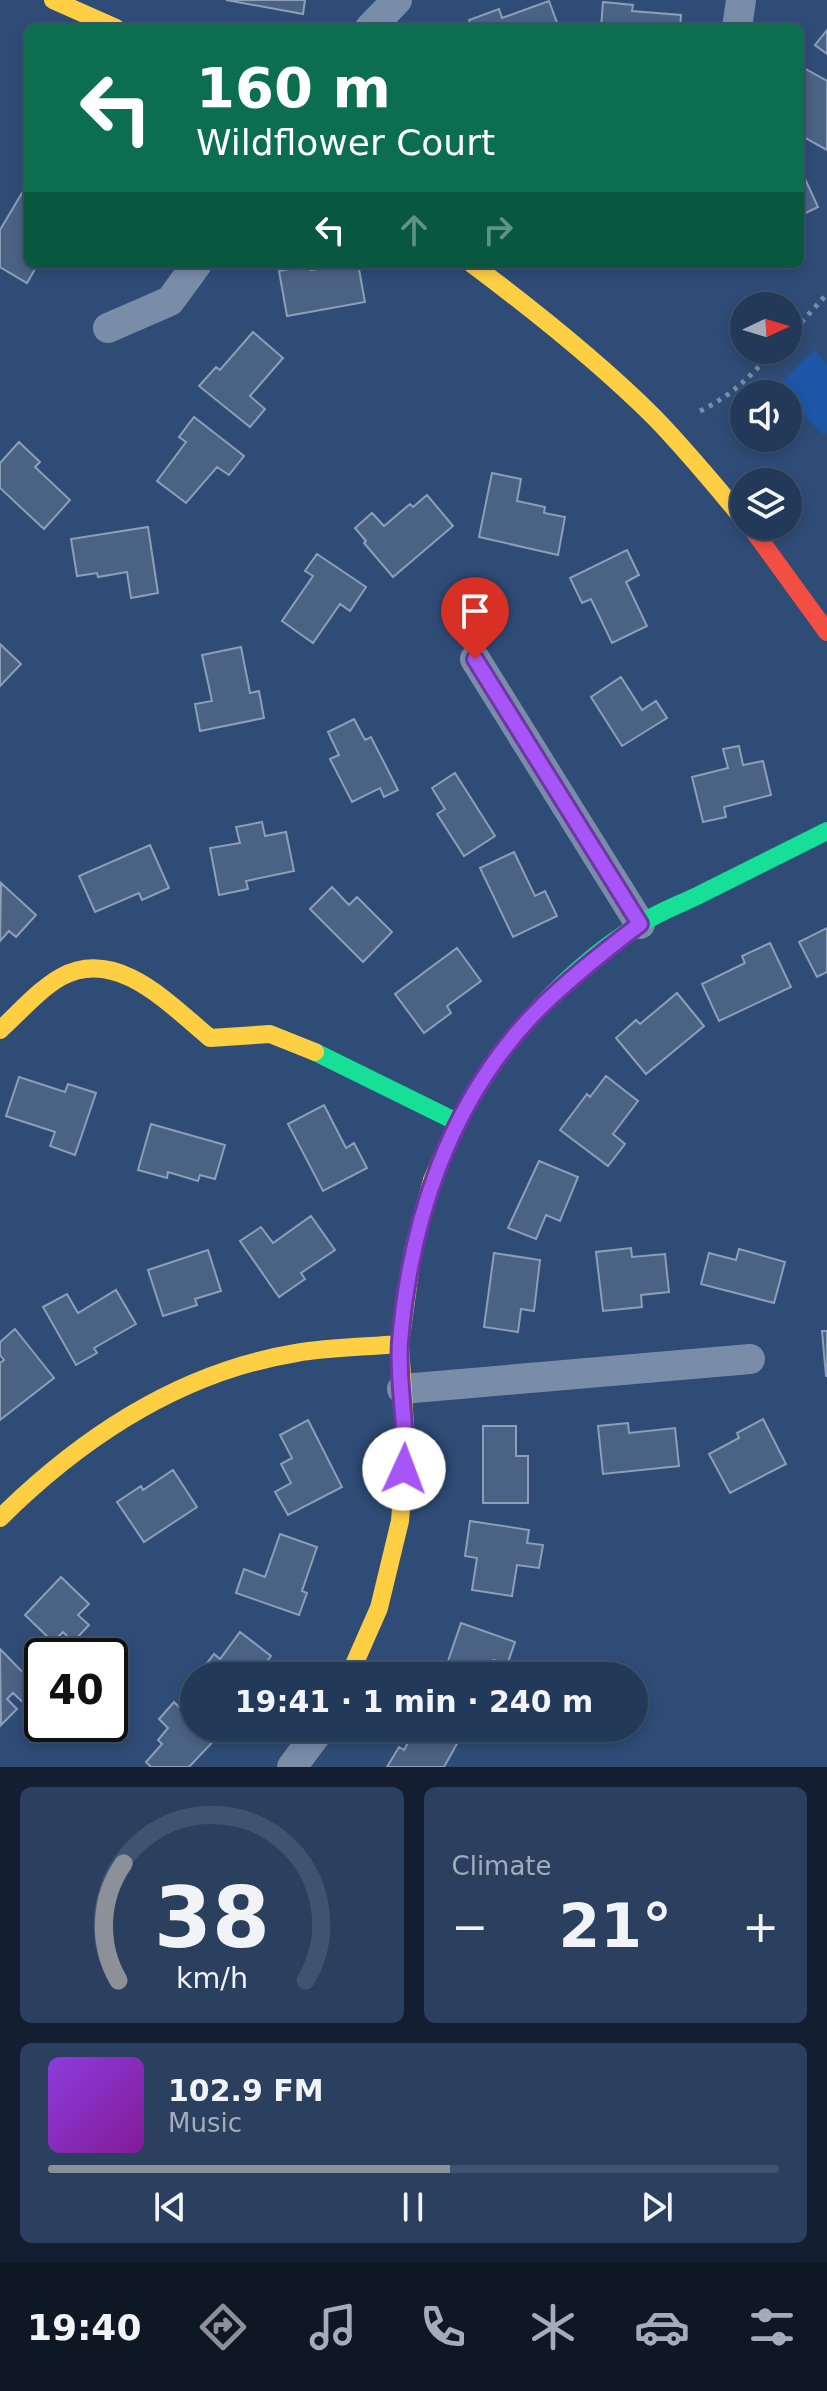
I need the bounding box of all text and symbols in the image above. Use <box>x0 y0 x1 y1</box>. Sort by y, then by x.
text: 160 m <box>196 55 391 120</box>
icon: left <box>64 56 168 160</box>
text: Wildflower Court <box>196 122 495 163</box>
icon: left <box>308 208 352 252</box>
icon: ahead <box>392 208 436 252</box>
icon: right <box>476 208 520 252</box>
north arrow <box>730 292 802 364</box>
map controls <box>730 292 802 540</box>
button: sound <box>730 380 802 452</box>
button: layers <box>730 468 802 540</box>
pin <box>441 577 509 659</box>
icon: arrive <box>453 589 497 633</box>
position arrow <box>362 1427 446 1511</box>
speed limit sign: 40 <box>24 1638 128 1742</box>
text: 19:41 · 1 min · 240 m <box>235 1684 593 1719</box>
text: Climate <box>452 1851 552 1881</box>
text: 38 <box>154 1870 270 1967</box>
text: 21° <box>559 1891 672 1961</box>
text: − <box>452 1901 488 1952</box>
text: + <box>742 1901 779 1952</box>
text: km/h <box>176 1961 248 1995</box>
text: 102.9 FM <box>168 2073 324 2108</box>
text: Music <box>168 2108 242 2138</box>
icon: previous <box>148 2185 192 2229</box>
icon: pause <box>391 2185 435 2229</box>
icon: next <box>635 2185 679 2229</box>
icon: directions <box>195 2299 251 2355</box>
icon: music <box>305 2299 361 2355</box>
icon: phone <box>415 2299 471 2355</box>
icon: climate <box>525 2299 581 2355</box>
icon: car <box>634 2299 690 2355</box>
icon: filters <box>744 2299 800 2355</box>
text: 19:40 <box>27 2307 141 2348</box>

